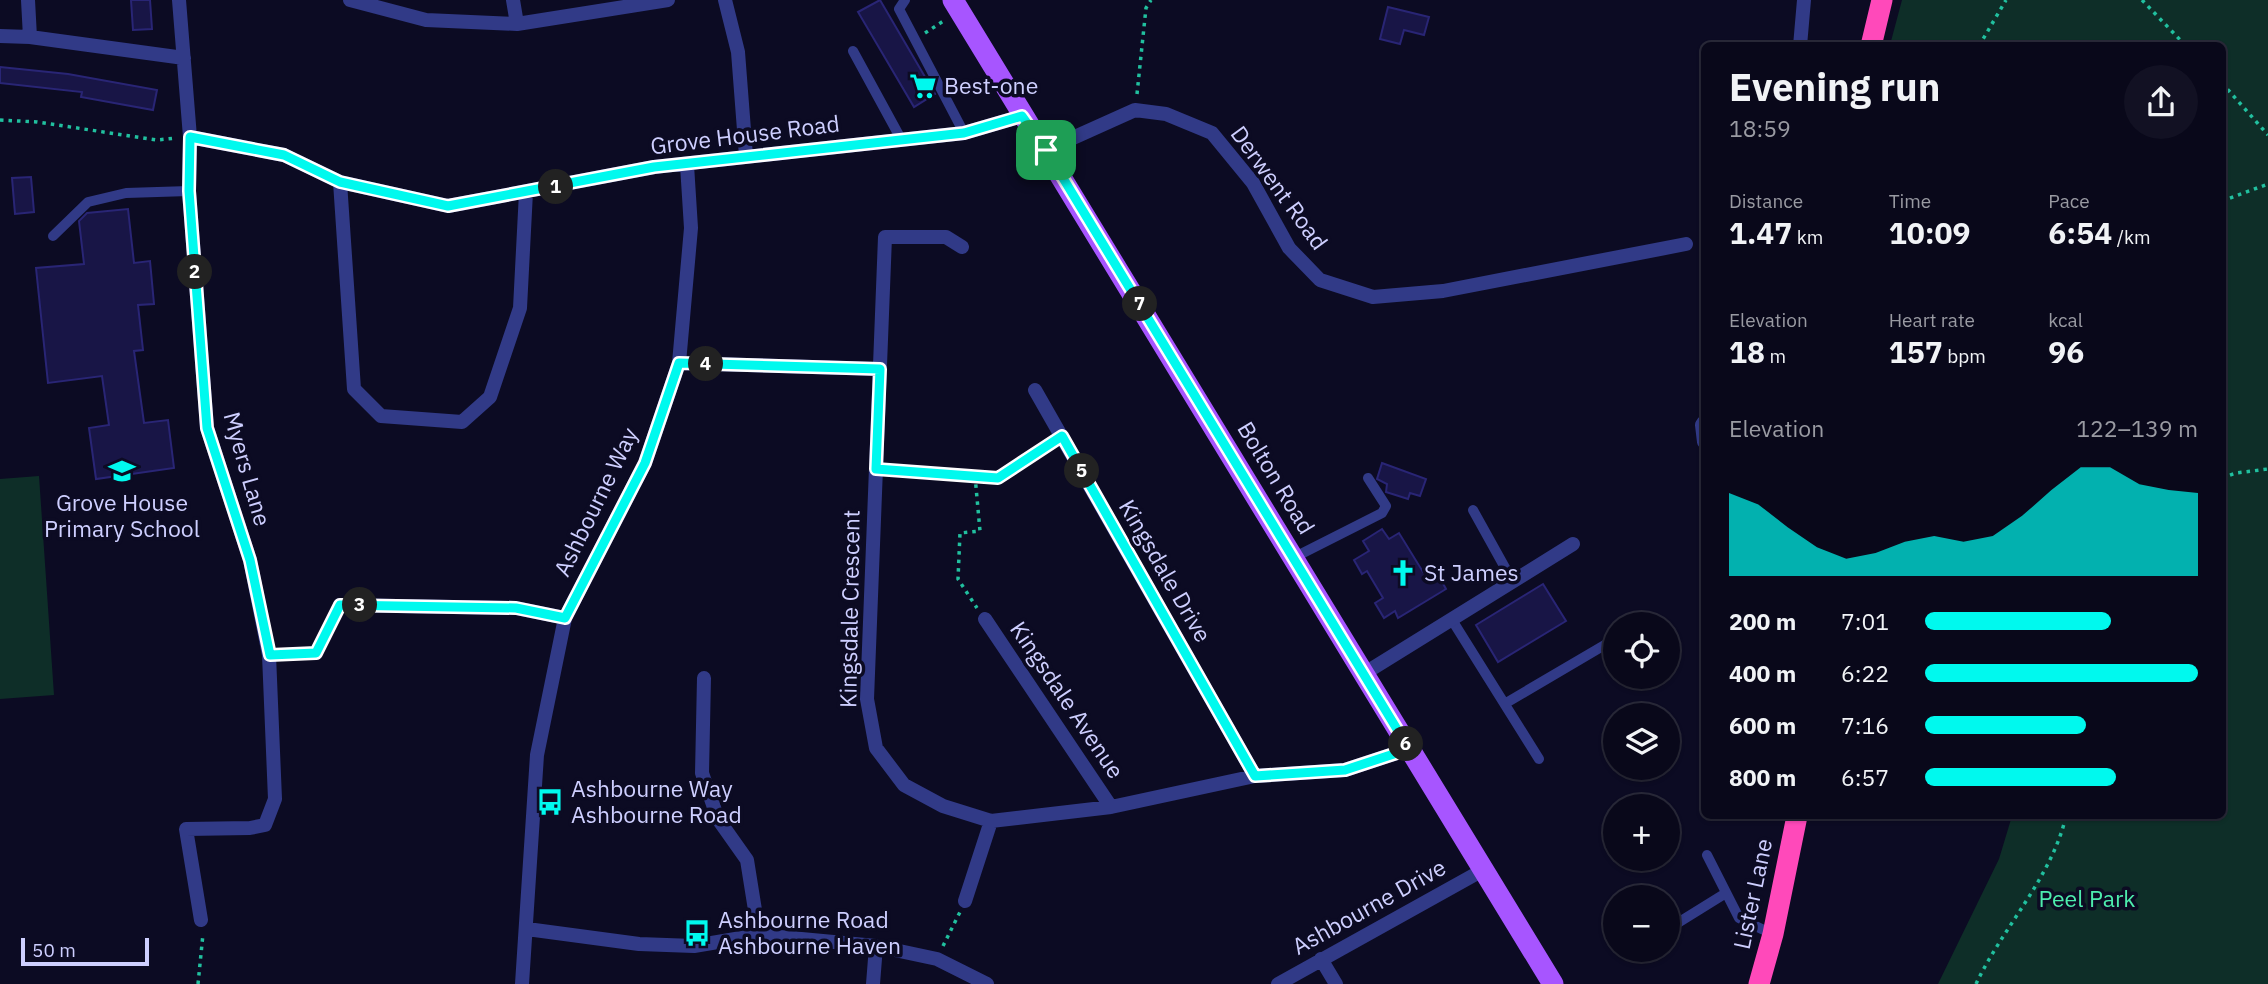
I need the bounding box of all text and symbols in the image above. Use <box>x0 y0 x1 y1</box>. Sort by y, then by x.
text: Evening run <box>1729 62 1940 111</box>
button: share <box>2124 65 2198 139</box>
place label: Best-one <box>944 70 1038 100</box>
supermarket icon: Best-one <box>908 71 938 101</box>
street label: Grove House Road <box>648 108 841 161</box>
text: 18:59 <box>1729 113 1791 143</box>
street label: Derwent Road <box>1225 119 1335 255</box>
pin <box>1016 120 1076 180</box>
icon: arrive <box>1027 131 1065 169</box>
pin: 1 <box>538 170 574 204</box>
text: 1 <box>550 174 561 198</box>
text: Distance <box>1729 189 1803 213</box>
text: Time <box>1889 189 1931 213</box>
text: Pace <box>2048 189 2090 213</box>
text: 1.47 <box>1729 213 1792 252</box>
text: 10:09 <box>1889 213 1971 252</box>
text: 6:54 <box>2048 213 2112 252</box>
text: km <box>1792 225 1823 249</box>
text: /km <box>2112 225 2151 249</box>
pin: 2 <box>178 254 212 290</box>
text: 2 <box>189 259 200 283</box>
pin: 7 <box>1122 286 1158 322</box>
text: 7 <box>1134 291 1145 315</box>
text: Elevation <box>1729 308 1808 332</box>
text: Heart rate <box>1889 308 1975 332</box>
text: kcal <box>2048 308 2083 332</box>
text: 18 <box>1729 332 1765 371</box>
text: 157 <box>1889 332 1943 371</box>
text: 96 <box>2048 332 2084 371</box>
text: m <box>1765 344 1786 368</box>
text: bpm <box>1943 344 1986 368</box>
pin: 4 <box>688 346 724 382</box>
text: 4 <box>700 351 711 375</box>
street label: Myers Lane <box>217 408 279 529</box>
text: Elevation <box>1729 413 1824 443</box>
text: 122–139 m <box>2076 413 2198 443</box>
street label: Bolton Road <box>1231 416 1322 539</box>
street label: Ashbourne Way <box>546 422 644 581</box>
pin: 5 <box>1064 454 1100 489</box>
school or university icon: Grove House Primary School <box>107 456 137 486</box>
text: 5 <box>1076 458 1087 482</box>
place label: Grove House Primary School <box>44 487 200 543</box>
street label: Kingsdale Drive <box>1113 494 1219 647</box>
street label: Kingsdale Crescent <box>832 510 866 708</box>
place label: St James <box>1424 557 1519 587</box>
church icon: St James <box>1388 558 1418 588</box>
pin: 3 <box>342 588 378 622</box>
text: 3 <box>354 592 365 616</box>
text: 200 m <box>1729 606 1796 636</box>
text: 7:01 <box>1841 606 1889 636</box>
map controls <box>1603 612 1680 962</box>
button: locate <box>1603 612 1680 689</box>
street label: Kingsdale Avenue <box>1004 615 1132 784</box>
text: 400 m <box>1729 658 1796 688</box>
text: 6:22 <box>1841 658 1889 688</box>
button: layers <box>1603 703 1680 780</box>
text: 600 m <box>1729 710 1796 740</box>
text: 7:16 <box>1841 710 1889 740</box>
pin: 6 <box>1388 726 1424 762</box>
text: 6 <box>1400 731 1411 755</box>
text: 800 m <box>1729 762 1796 792</box>
text: 6:57 <box>1841 762 1889 792</box>
place label: Ashbourne Way Ashbourne Road <box>571 773 742 829</box>
bus stop icon: Ashbourne Way Ashbourne Road <box>535 787 565 817</box>
button: + <box>1603 794 1680 871</box>
street label: Lister Lane <box>1726 836 1778 952</box>
street label: Ashbourne Drive <box>1286 851 1451 961</box>
park label: Peel Park <box>2039 883 2135 913</box>
button: − <box>1603 885 1680 962</box>
place label: Ashbourne Road Ashbourne Haven <box>718 904 901 960</box>
bus stop icon: Ashbourne Road Ashbourne Haven <box>682 918 712 948</box>
scale bar <box>21 935 149 967</box>
text: 50 m <box>32 938 76 962</box>

